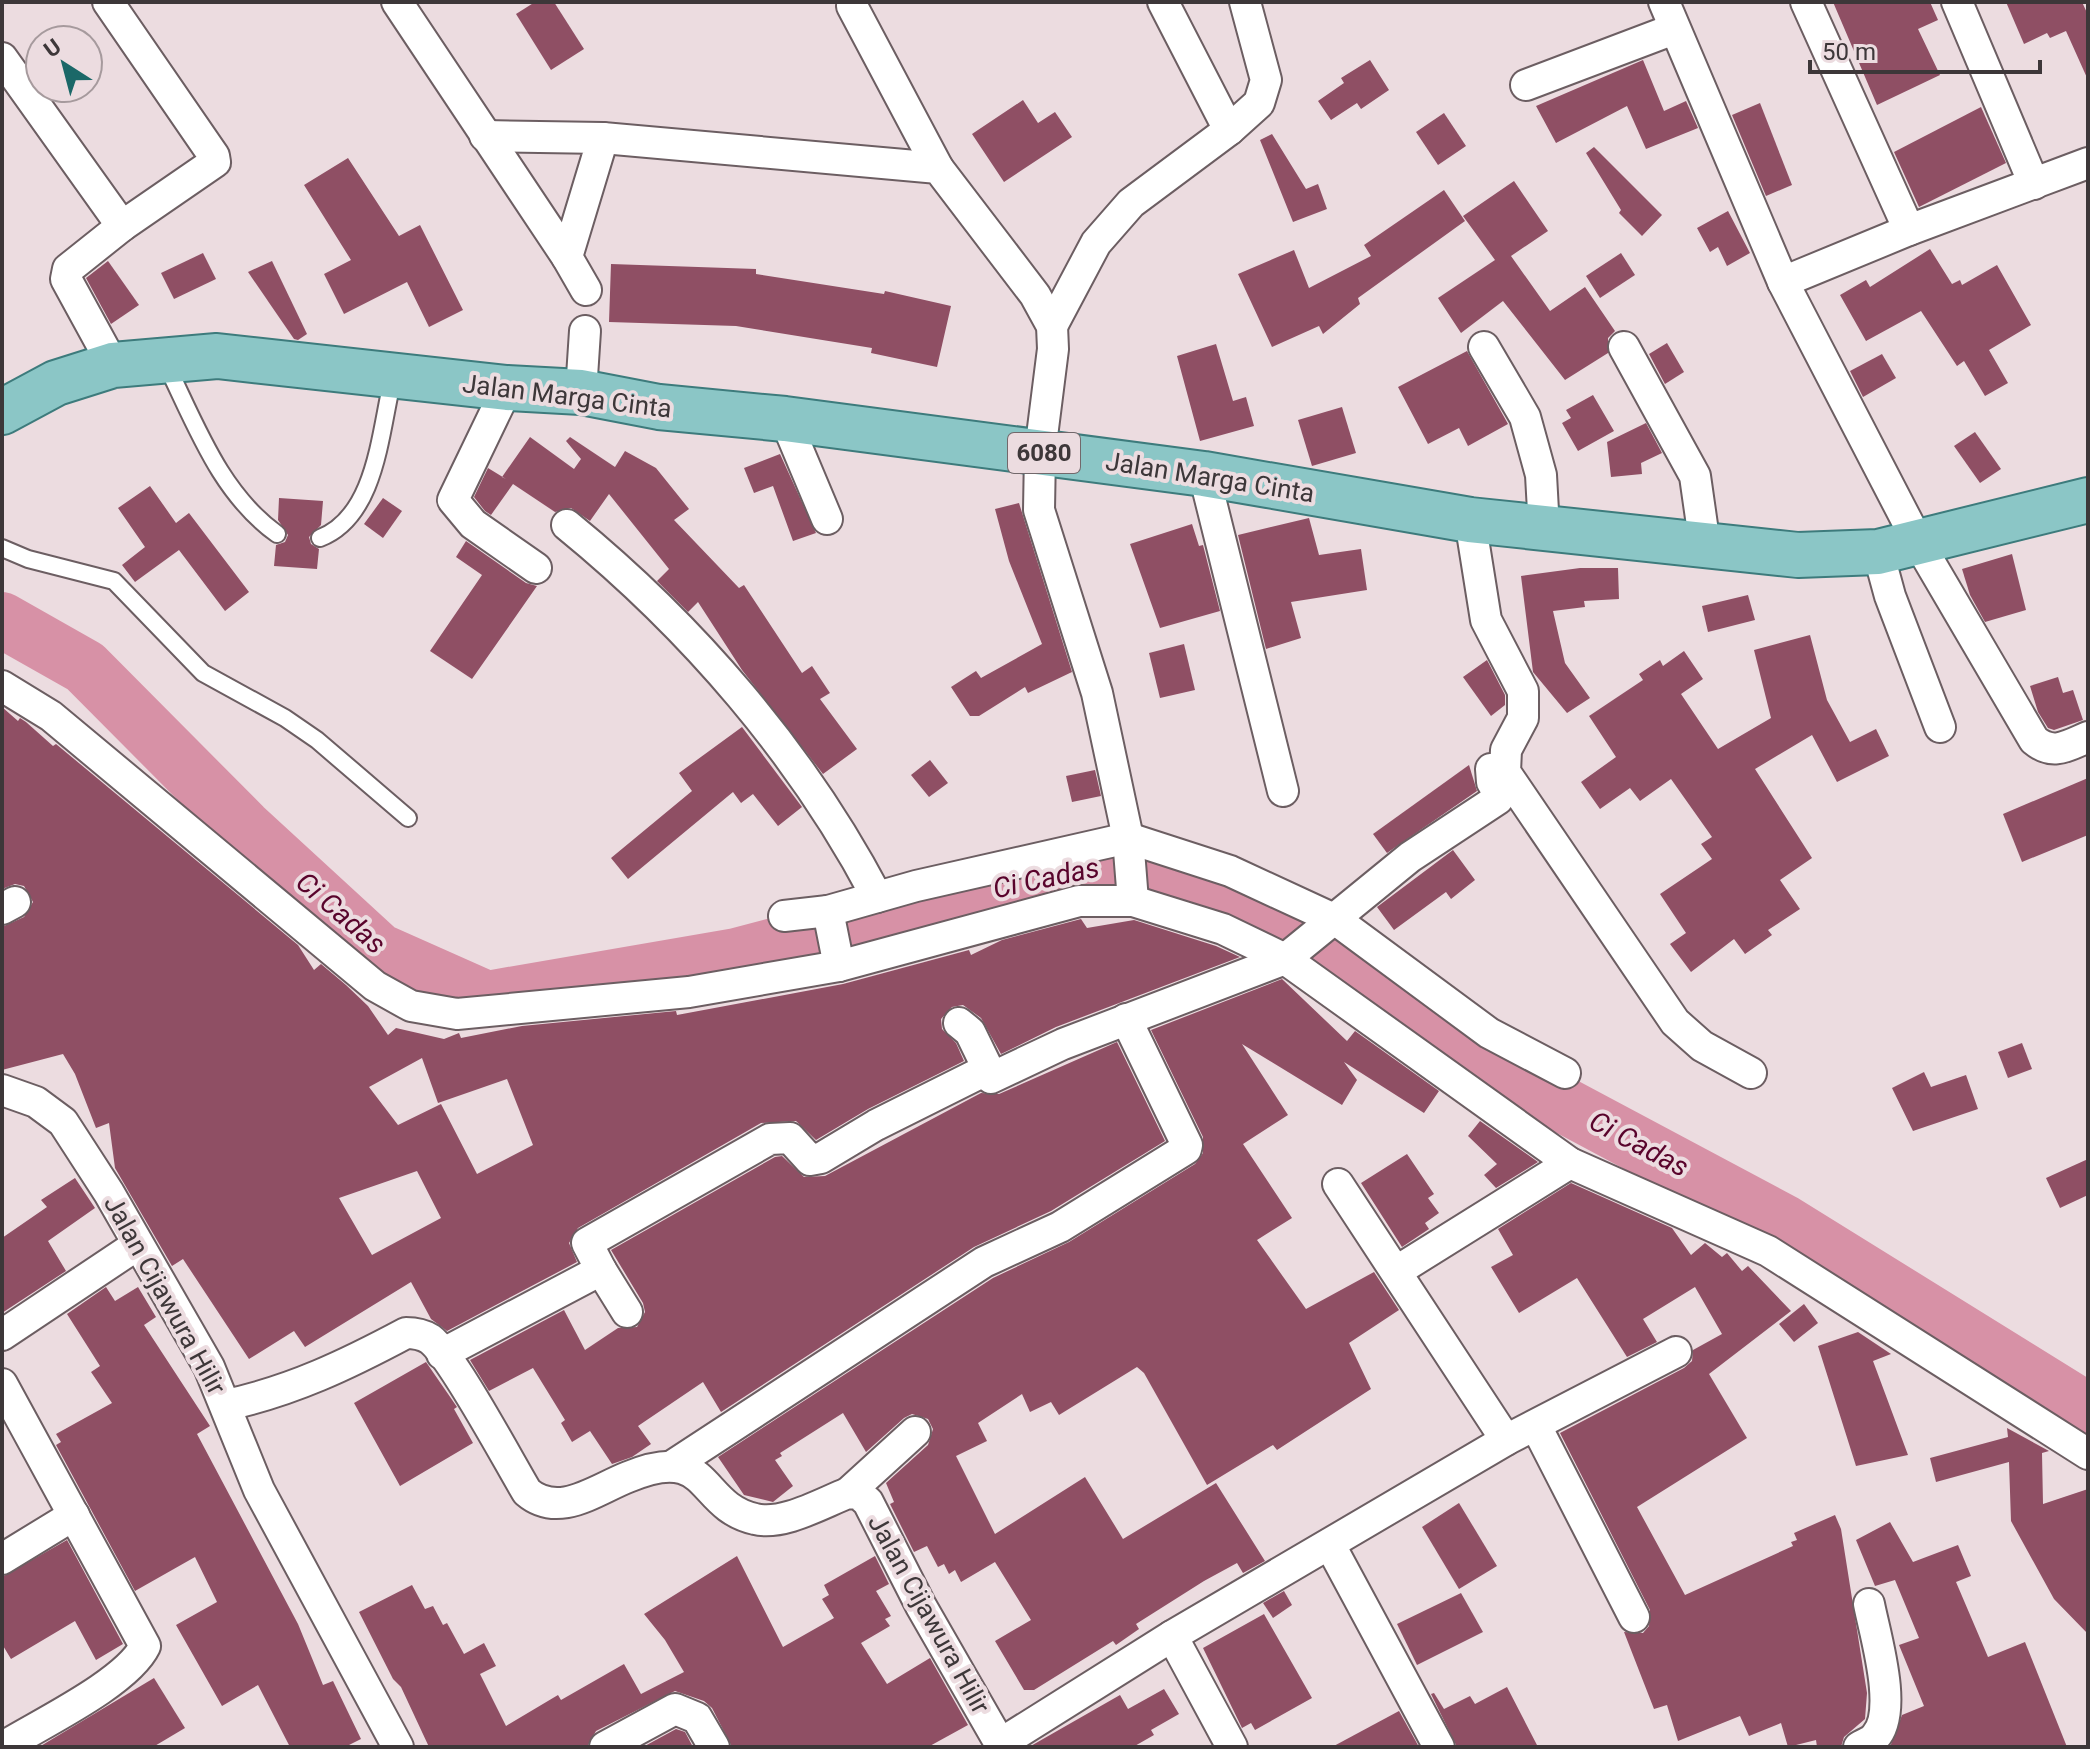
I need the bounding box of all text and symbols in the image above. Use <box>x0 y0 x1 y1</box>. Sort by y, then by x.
north arrow <box>24 24 104 104</box>
scale bar <box>1810 24 2040 74</box>
text: U <box>39 34 66 63</box>
text: 50 m <box>1822 38 1876 66</box>
street label: Jalan Marga Cinta <box>461 368 673 424</box>
road number: 6080 <box>1008 433 1080 473</box>
street label: Jalan Marga Cinta <box>1104 446 1316 508</box>
water label: Ci Cadas <box>990 851 1102 905</box>
water label: Ci Cadas <box>290 865 392 961</box>
water label: Ci Cadas <box>1584 1104 1694 1184</box>
street label: Jalan Cijawura Hilir <box>98 1190 232 1400</box>
street label: Jalan Cijawura Hilir <box>862 1509 996 1719</box>

